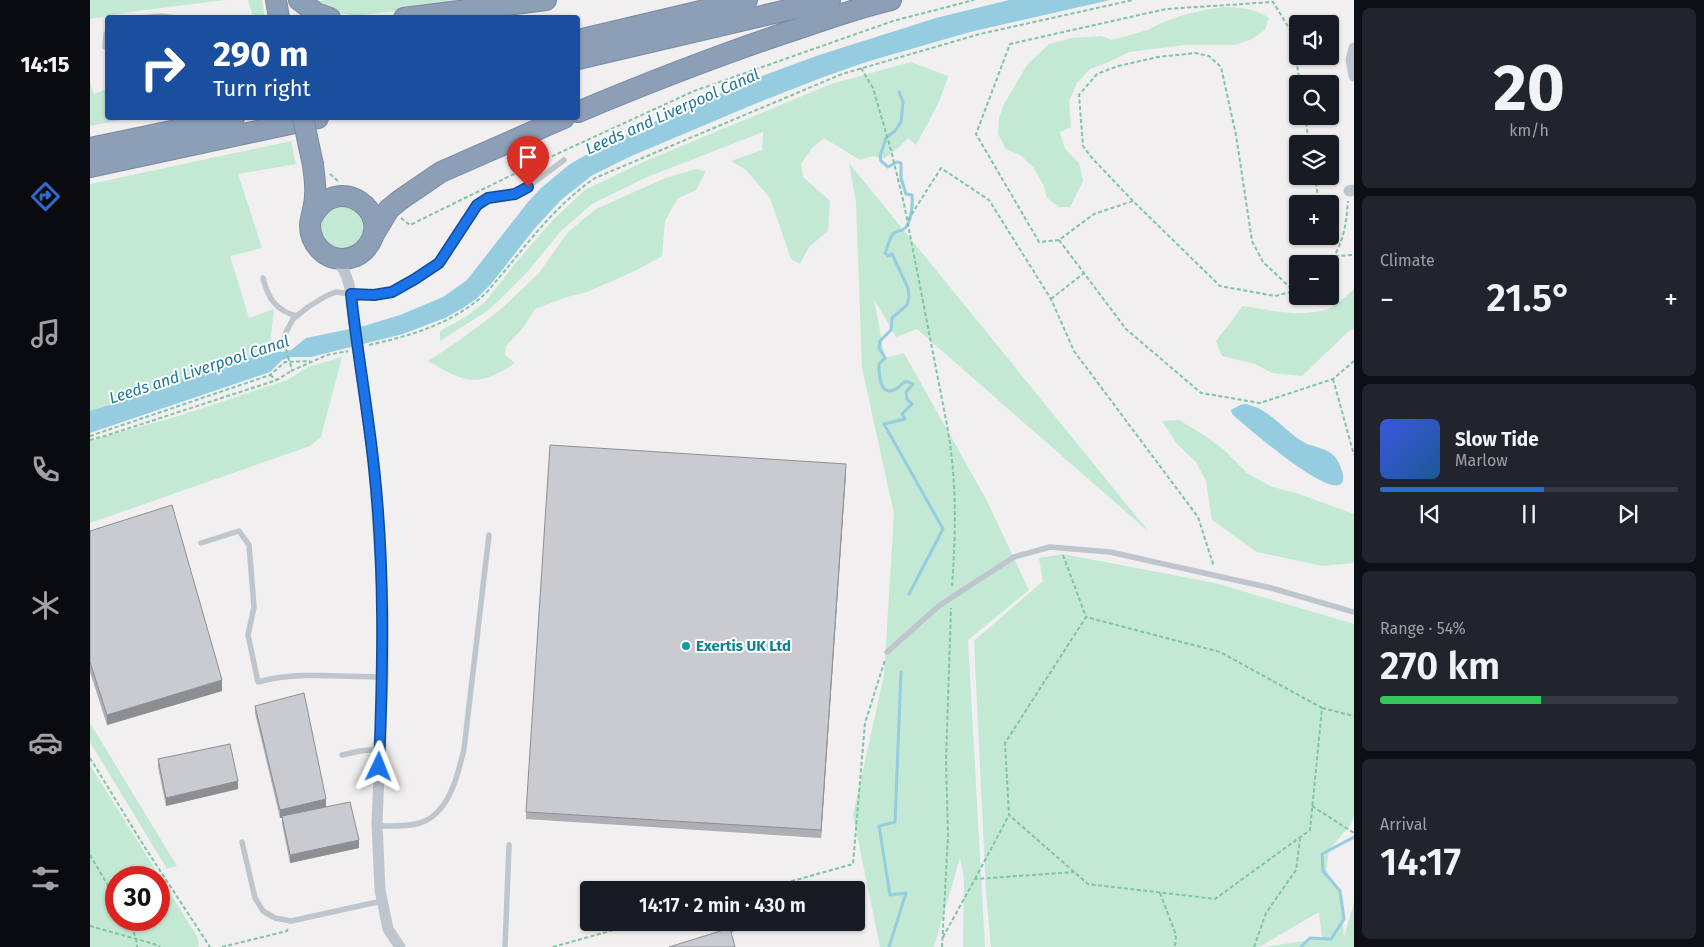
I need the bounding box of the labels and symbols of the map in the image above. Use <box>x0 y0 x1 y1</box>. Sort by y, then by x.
water label: Leeds and Liverpool Canal <box>582 64 762 158</box>
pin <box>507 136 549 187</box>
water label: Leeds and Liverpool Canal <box>107 331 292 408</box>
place label: Exertis UK Ltd <box>696 637 791 655</box>
marker: Exertis UK Ltd <box>680 640 692 652</box>
position arrow <box>352 740 404 792</box>
speed limit sign: 30 <box>105 866 170 931</box>

